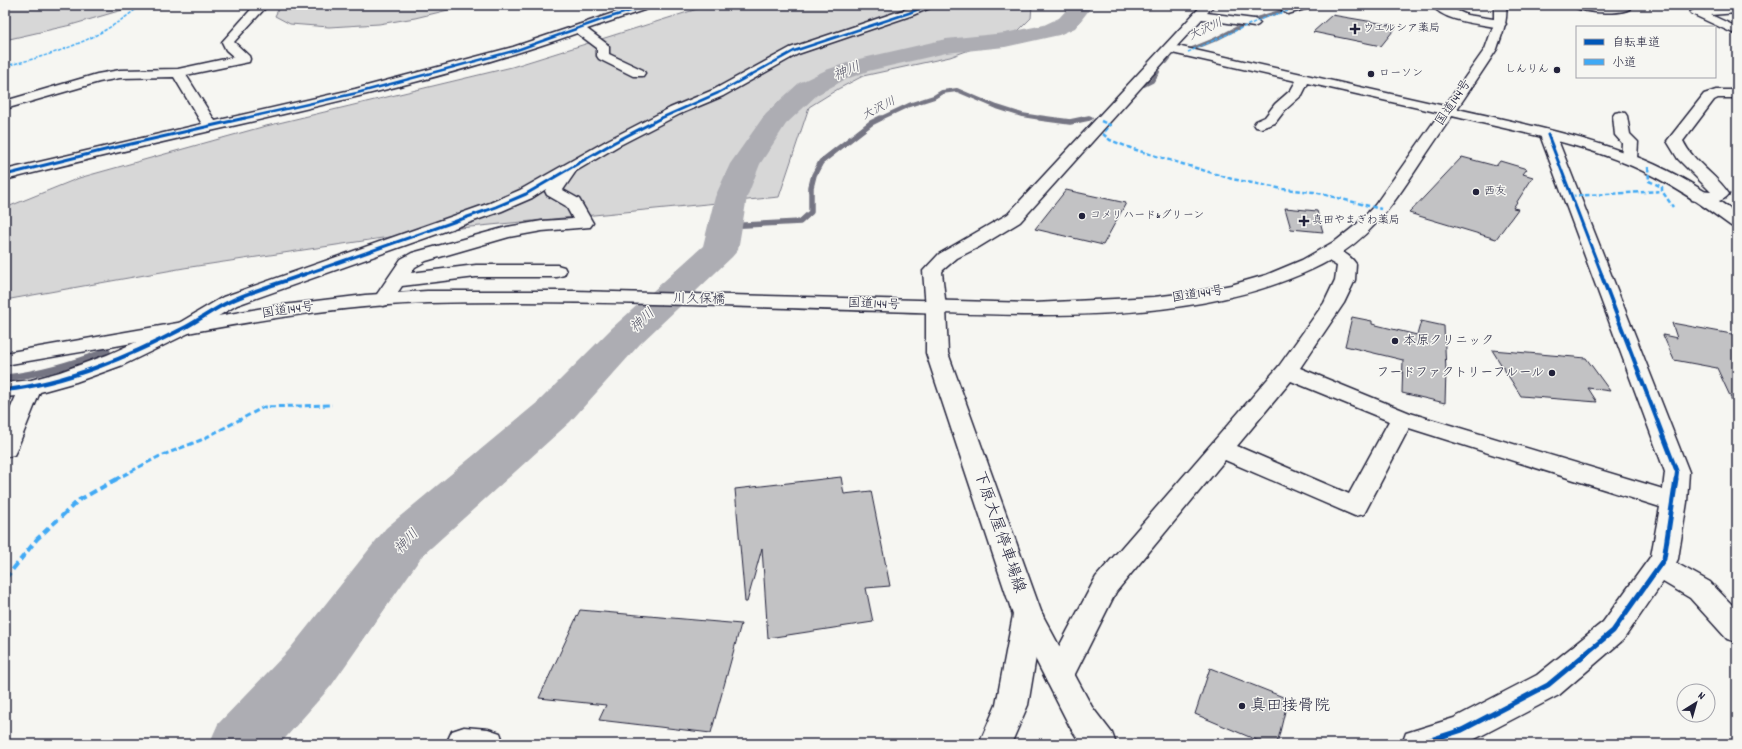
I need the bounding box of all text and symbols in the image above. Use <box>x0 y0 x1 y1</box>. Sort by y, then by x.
water label: 大沢川 <box>1186 15 1226 45</box>
place label: ウエルシア薬局 <box>1363 21 1440 37</box>
marker: ウエルシア薬局 <box>1350 24 1360 34</box>
legend <box>1576 26 1716 78</box>
text: 自転車道 <box>1612 35 1660 52</box>
text: 小道 <box>1612 55 1636 72</box>
water label: 神川 <box>830 57 864 87</box>
place label: しんりん <box>1505 62 1549 78</box>
marker: しんりん <box>1552 65 1562 75</box>
place label: ローソン <box>1379 66 1423 82</box>
marker: ローソン <box>1366 69 1376 79</box>
street label: 国道144号 <box>1431 76 1477 130</box>
water label: 大沢川 <box>859 93 899 125</box>
place label: 西友 <box>1484 184 1506 200</box>
marker: 西友 <box>1471 187 1481 197</box>
place label: コメリハード&グリーン <box>1090 208 1204 224</box>
marker: コメリハード&グリーン <box>1077 211 1087 221</box>
place label: 真田やまぎわ薬局 <box>1312 213 1400 229</box>
marker: 真田やまぎわ薬局 <box>1299 216 1309 226</box>
street label: 国道144号 <box>1171 281 1225 309</box>
street label: 川久保橋 <box>673 290 725 310</box>
street label: 国道144号 <box>847 295 901 315</box>
street label: 国道144号 <box>261 298 315 324</box>
water label: 神川 <box>626 304 660 338</box>
place label: 本原クリニック <box>1403 332 1494 351</box>
marker: 本原クリニック <box>1390 336 1400 346</box>
place label: フードファクトリーフルール <box>1377 364 1544 383</box>
marker: フードファクトリーフルール <box>1547 368 1557 378</box>
street label: 下原大屋停車場線 <box>967 468 1031 596</box>
water label: 神川 <box>390 525 424 559</box>
north arrow <box>1676 683 1716 723</box>
text: N <box>1694 689 1708 705</box>
place label: 真田接骨院 <box>1250 695 1330 718</box>
marker: 真田接骨院 <box>1237 701 1247 711</box>

